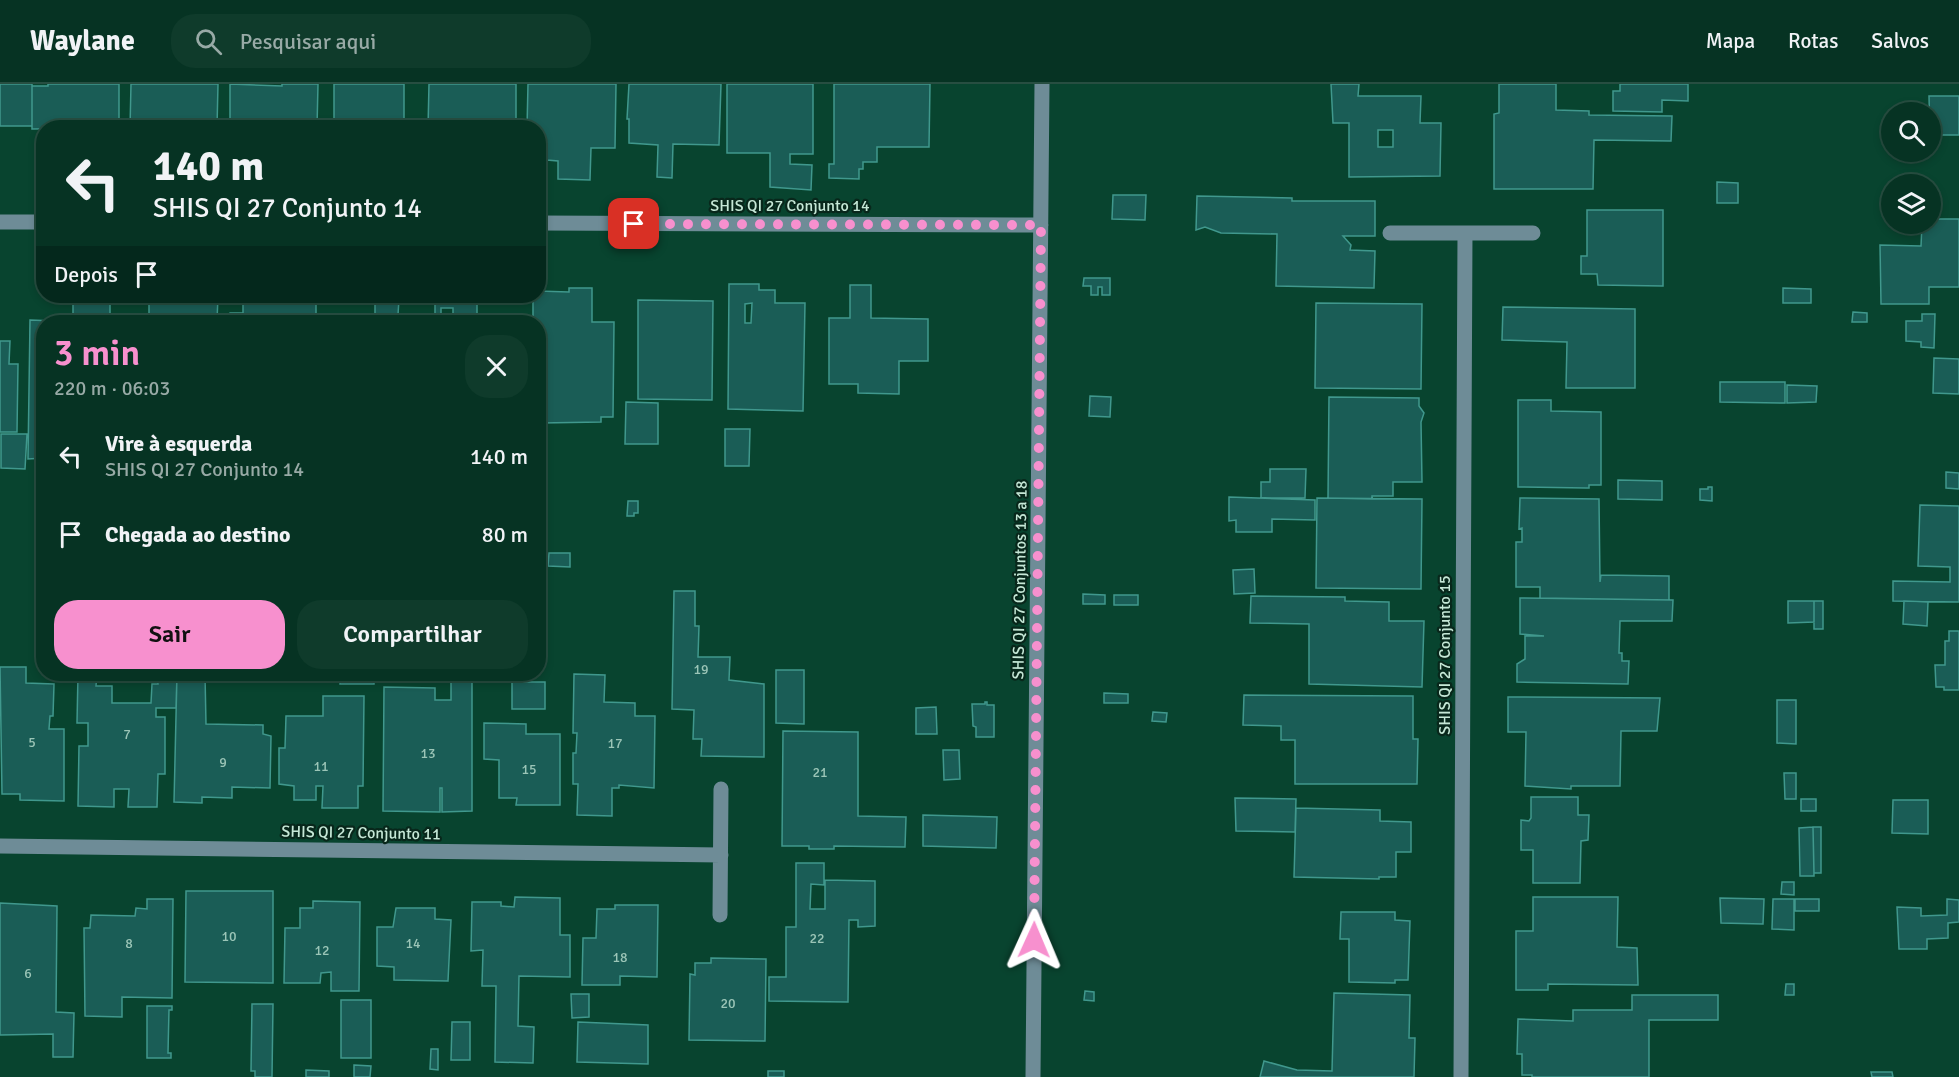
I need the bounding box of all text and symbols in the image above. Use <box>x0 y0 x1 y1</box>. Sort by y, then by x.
search box <box>171 14 591 68</box>
text: Waylane <box>30 24 135 58</box>
icon: search <box>192 25 225 58</box>
text: Pesquisar aqui <box>240 28 376 55</box>
text: Mapa <box>1706 28 1755 54</box>
text: Rotas <box>1788 28 1838 54</box>
text: Salvos <box>1871 28 1929 54</box>
map controls <box>1881 102 1941 234</box>
button: search <box>1881 102 1941 162</box>
text: 140 m <box>153 141 264 192</box>
icon: left <box>54 144 132 222</box>
button: layers <box>1881 174 1941 234</box>
text: SHIS QI 27 Conjunto 14 <box>153 192 422 225</box>
street label: SHIS QI 27 Conjunto 14 <box>710 196 870 216</box>
pin <box>608 198 659 249</box>
icon: arrive <box>617 207 650 240</box>
icon: arrive <box>130 258 163 291</box>
text: Depois <box>54 261 118 288</box>
text: 3 min <box>54 331 140 376</box>
button: close <box>465 335 528 398</box>
text: 220 m · 06:03 <box>54 376 170 401</box>
text: Vire à esquerda <box>105 430 252 457</box>
icon: left <box>54 440 87 473</box>
text: 140 m <box>470 443 528 470</box>
text: SHIS QI 27 Conjunto 14 <box>105 457 304 482</box>
street label: SHIS QI 27 Conjuntos 13 a 18 <box>1008 480 1032 680</box>
icon: arrive <box>54 518 87 551</box>
text: Chegada ao destino <box>105 521 291 548</box>
text: 80 m <box>482 521 528 548</box>
street label: SHIS QI 27 Conjunto 15 <box>1435 575 1455 735</box>
button: Sair <box>54 600 285 669</box>
button: Compartilhar <box>297 600 528 669</box>
house number: 19 <box>693 661 709 678</box>
house number: 7 <box>123 726 131 743</box>
house number: 5 <box>28 734 36 751</box>
house number: 17 <box>607 735 623 752</box>
house number: 13 <box>420 745 436 762</box>
house number: 9 <box>219 754 227 771</box>
house number: 11 <box>313 758 329 775</box>
house number: 15 <box>521 761 537 778</box>
house number: 21 <box>812 764 828 781</box>
street label: SHIS QI 27 Conjunto 11 <box>281 822 441 844</box>
position arrow <box>1002 908 1066 972</box>
house number: 10 <box>221 928 237 945</box>
house number: 22 <box>809 930 825 947</box>
house number: 8 <box>125 935 133 952</box>
house number: 14 <box>405 935 421 952</box>
house number: 12 <box>314 942 330 959</box>
house number: 18 <box>612 949 628 966</box>
house number: 6 <box>24 965 32 982</box>
house number: 20 <box>720 995 736 1012</box>

